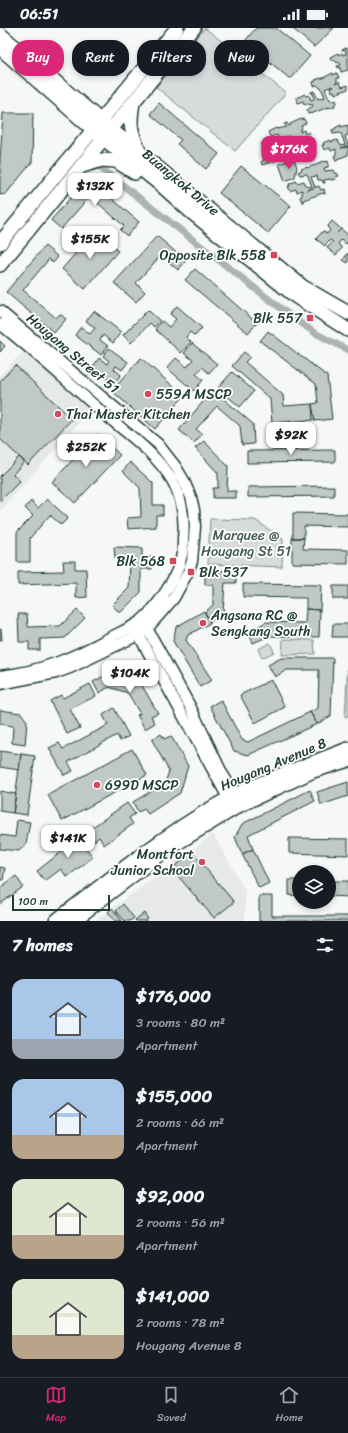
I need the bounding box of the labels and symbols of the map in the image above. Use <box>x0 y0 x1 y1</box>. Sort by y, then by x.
pin: $176K <box>261 136 317 170</box>
street label: Buangkok Drive <box>136 142 225 223</box>
pin: $132K <box>67 173 123 207</box>
pin: $155K <box>62 226 118 260</box>
place label: Opposite Blk 558 <box>159 243 267 268</box>
marker: Opposite Blk 558 <box>269 250 279 260</box>
place label: Blk 557 <box>253 306 303 331</box>
street label: Hougang Street 51 <box>20 307 125 400</box>
marker: Blk 557 <box>305 313 315 323</box>
place label: 559A MSCP <box>156 382 232 407</box>
marker: 559A MSCP <box>143 389 153 399</box>
place label: Thai Master Kitchen <box>66 402 191 427</box>
marker: Thai Master Kitchen <box>53 409 63 419</box>
pin: $92K <box>267 422 315 456</box>
pin: $252K <box>58 434 114 468</box>
park label: Marquee @ Hougang St 51 <box>201 523 291 564</box>
place label: Blk 568 <box>116 549 166 574</box>
marker: Blk 568 <box>168 556 178 566</box>
place label: Blk 537 <box>199 560 248 585</box>
marker: Blk 537 <box>186 567 196 577</box>
place label: Angsana RC @ Sengkang South <box>210 603 311 644</box>
marker: Angsana RC @ Sengkang South <box>198 618 208 628</box>
pin: $104K <box>102 660 158 694</box>
street label: Hougang Avenue 8 <box>216 731 331 798</box>
place label: 699D MSCP <box>105 773 179 798</box>
marker: 699D MSCP <box>92 780 102 790</box>
pin: $141K <box>40 825 96 859</box>
place label: Montfort Junior School <box>110 842 195 883</box>
marker: Montfort Junior School <box>197 857 207 867</box>
scale bar <box>12 893 110 912</box>

